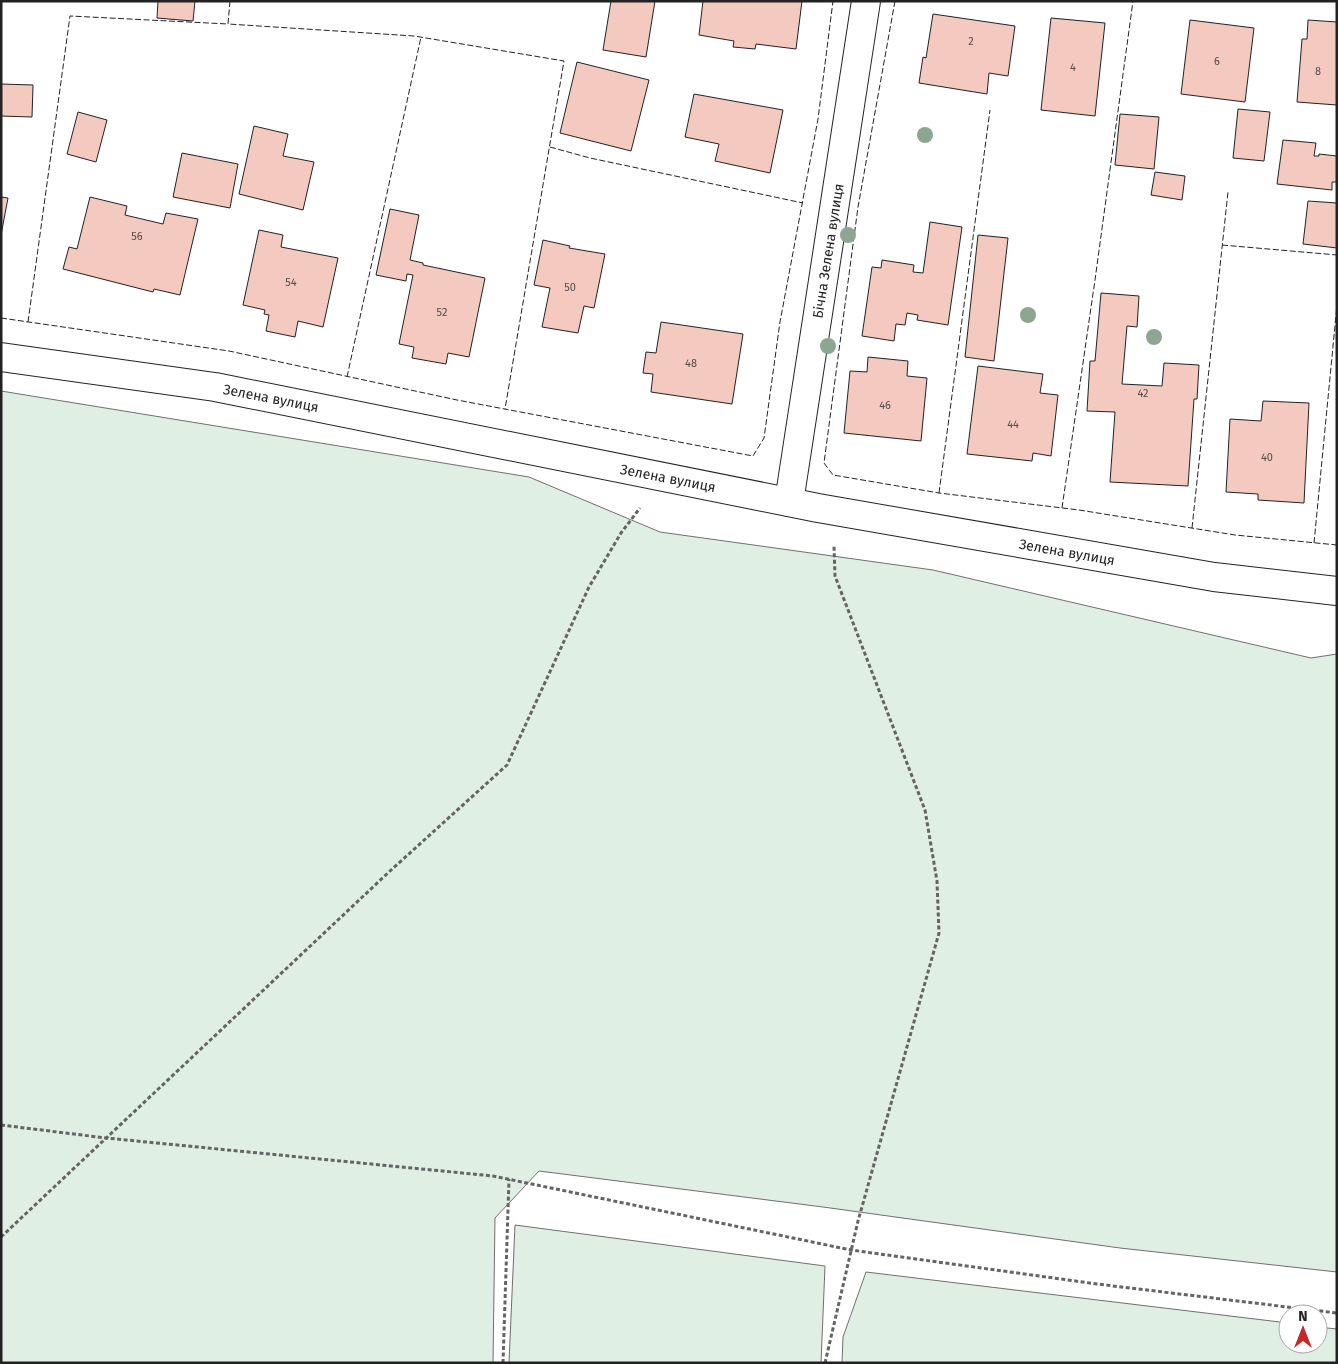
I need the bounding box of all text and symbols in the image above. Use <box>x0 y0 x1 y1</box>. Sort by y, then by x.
house number: 2 <box>968 35 974 48</box>
house number: 6 <box>1214 55 1220 68</box>
house number: 4 <box>1070 61 1076 74</box>
house number: 8 <box>1315 65 1321 78</box>
street label: Бічна Зелена вулиця <box>809 182 848 320</box>
house number: 56 <box>131 230 143 243</box>
house number: 54 <box>285 276 297 289</box>
house number: 50 <box>564 281 576 294</box>
house number: 52 <box>437 306 447 319</box>
house number: 48 <box>685 357 697 370</box>
street label: Зелена вулиця <box>222 381 320 416</box>
house number: 42 <box>1137 387 1149 400</box>
house number: 46 <box>879 399 891 412</box>
house number: 44 <box>1007 418 1019 431</box>
house number: 40 <box>1261 451 1273 464</box>
street label: Зелена вулиця <box>619 461 717 496</box>
street label: Зелена вулиця <box>1018 536 1116 569</box>
north arrow <box>1278 1304 1328 1354</box>
text: N <box>1298 1308 1308 1325</box>

